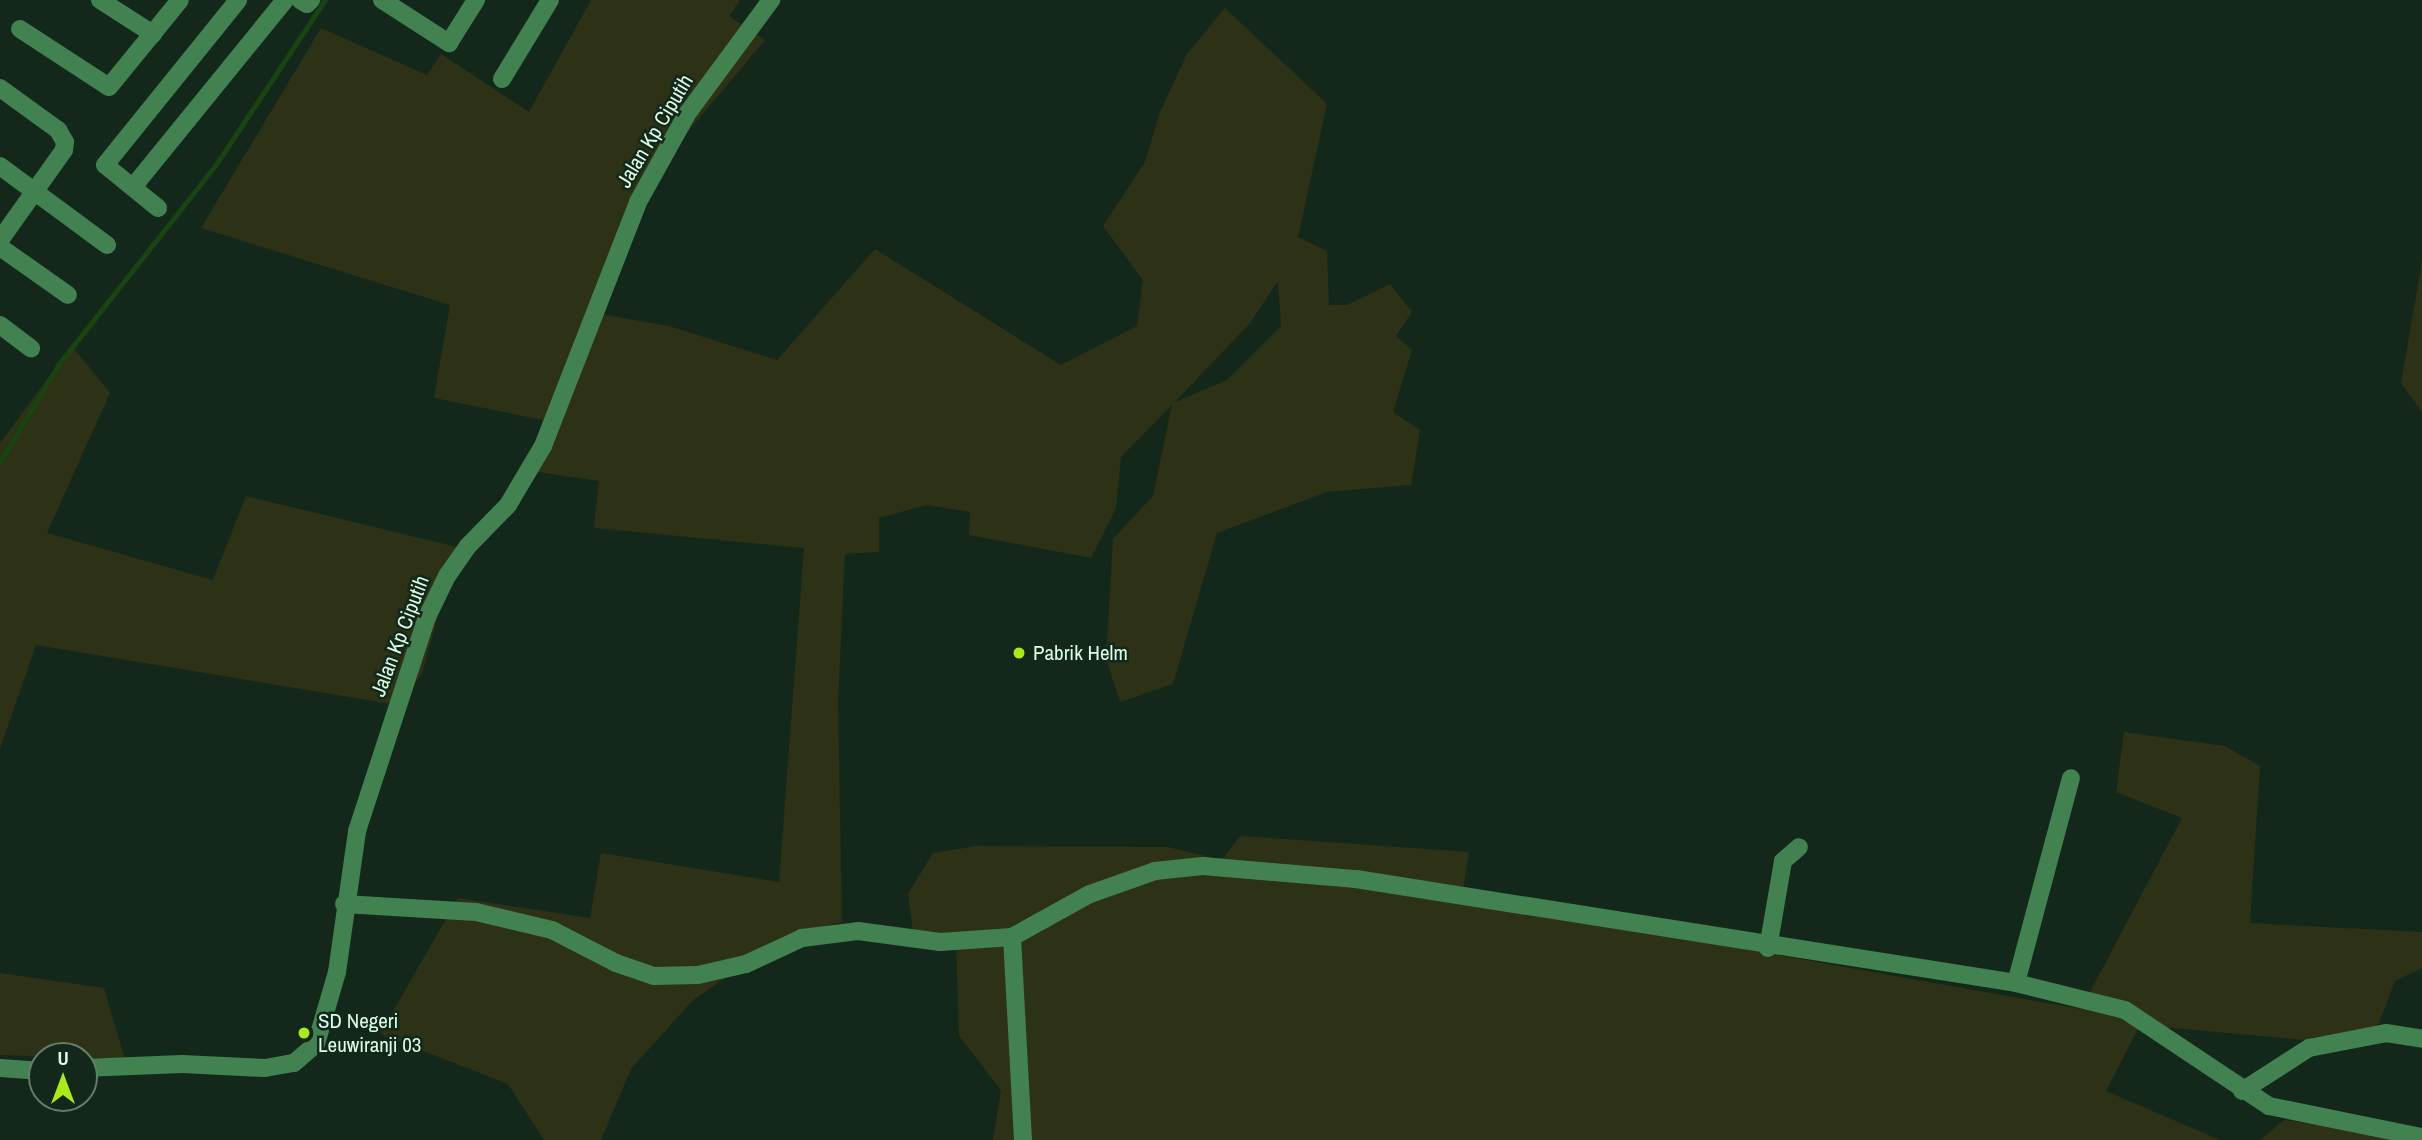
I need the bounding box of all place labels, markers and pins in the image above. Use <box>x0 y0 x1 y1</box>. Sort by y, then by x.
place label: Pabrik Helm <box>1033 640 1128 666</box>
marker: Pabrik Helm <box>1011 645 1027 661</box>
place label: SD Negeri Leuwiranji 03 <box>318 1008 421 1058</box>
marker: SD Negeri Leuwiranji 03 <box>296 1025 312 1041</box>

